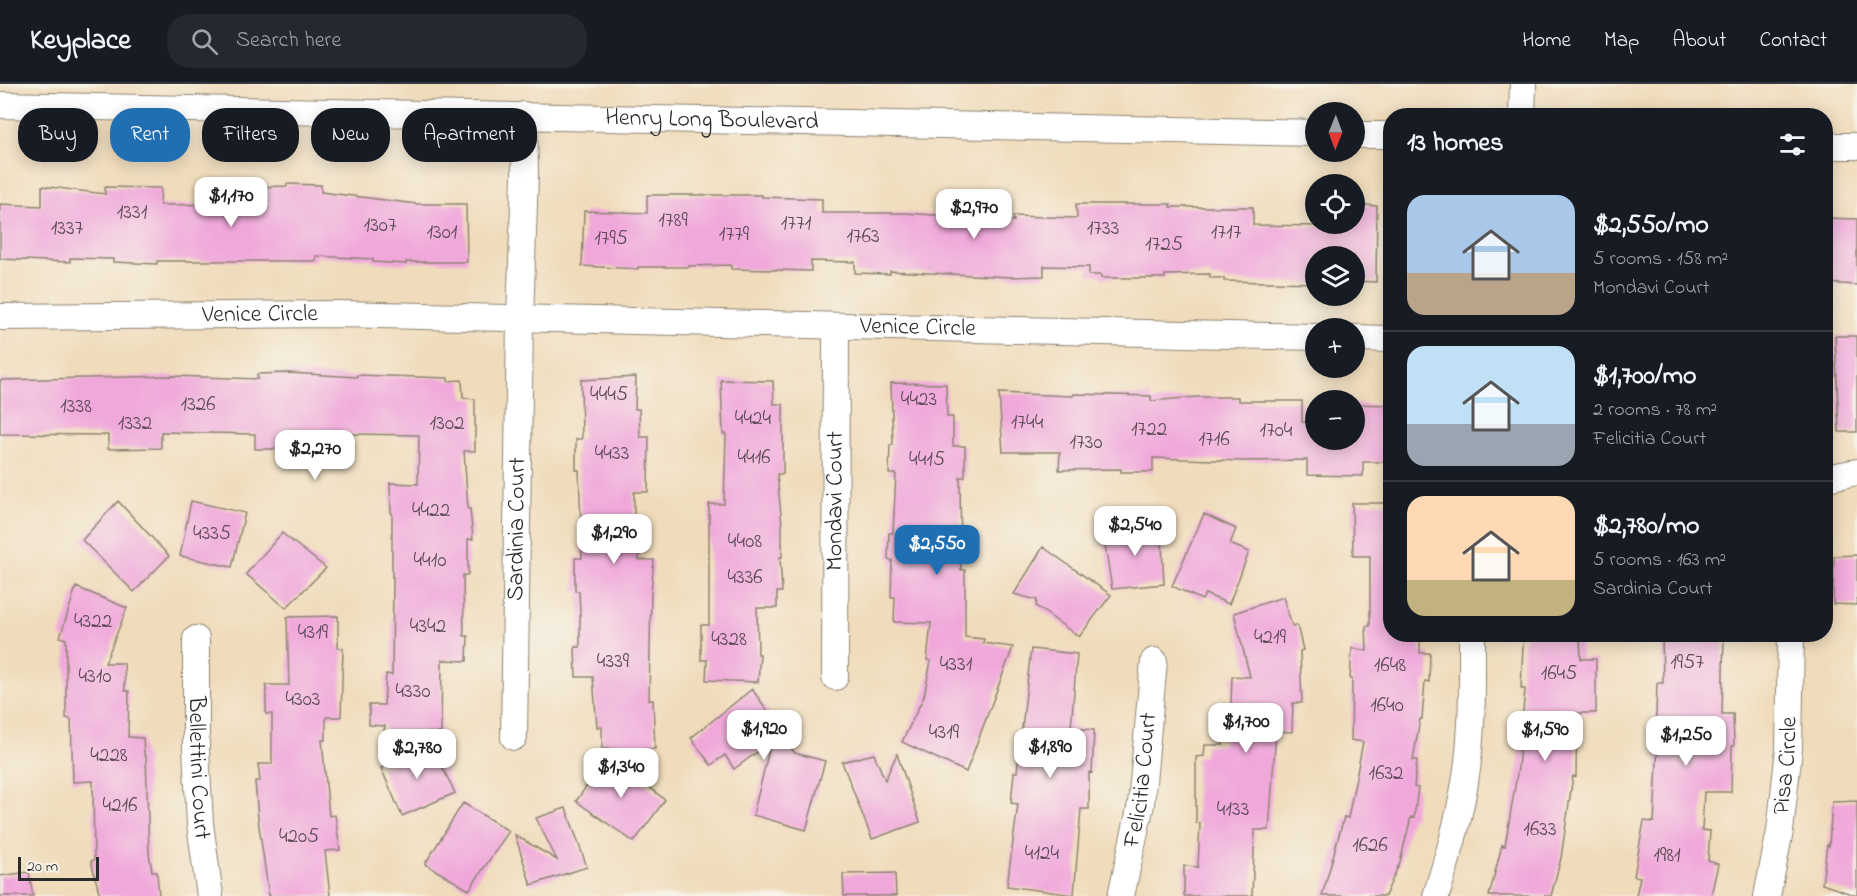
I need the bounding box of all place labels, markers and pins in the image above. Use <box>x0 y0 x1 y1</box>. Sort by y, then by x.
pin: $1,170 <box>182 177 280 228</box>
pin: $2,970 <box>925 189 1023 240</box>
pin: $2,270 <box>266 430 364 481</box>
pin: $2,540 <box>1086 506 1184 557</box>
pin: $1,290 <box>565 514 663 565</box>
pin: $2,550 <box>888 525 986 576</box>
pin: $1,700 <box>1197 703 1295 754</box>
pin: $1,920 <box>715 710 813 761</box>
pin: $1,590 <box>1496 711 1594 762</box>
pin: $1,250 <box>1637 716 1735 767</box>
pin: $1,890 <box>1001 728 1099 779</box>
pin: $2,780 <box>368 729 466 780</box>
pin: $1,340 <box>572 748 670 799</box>

